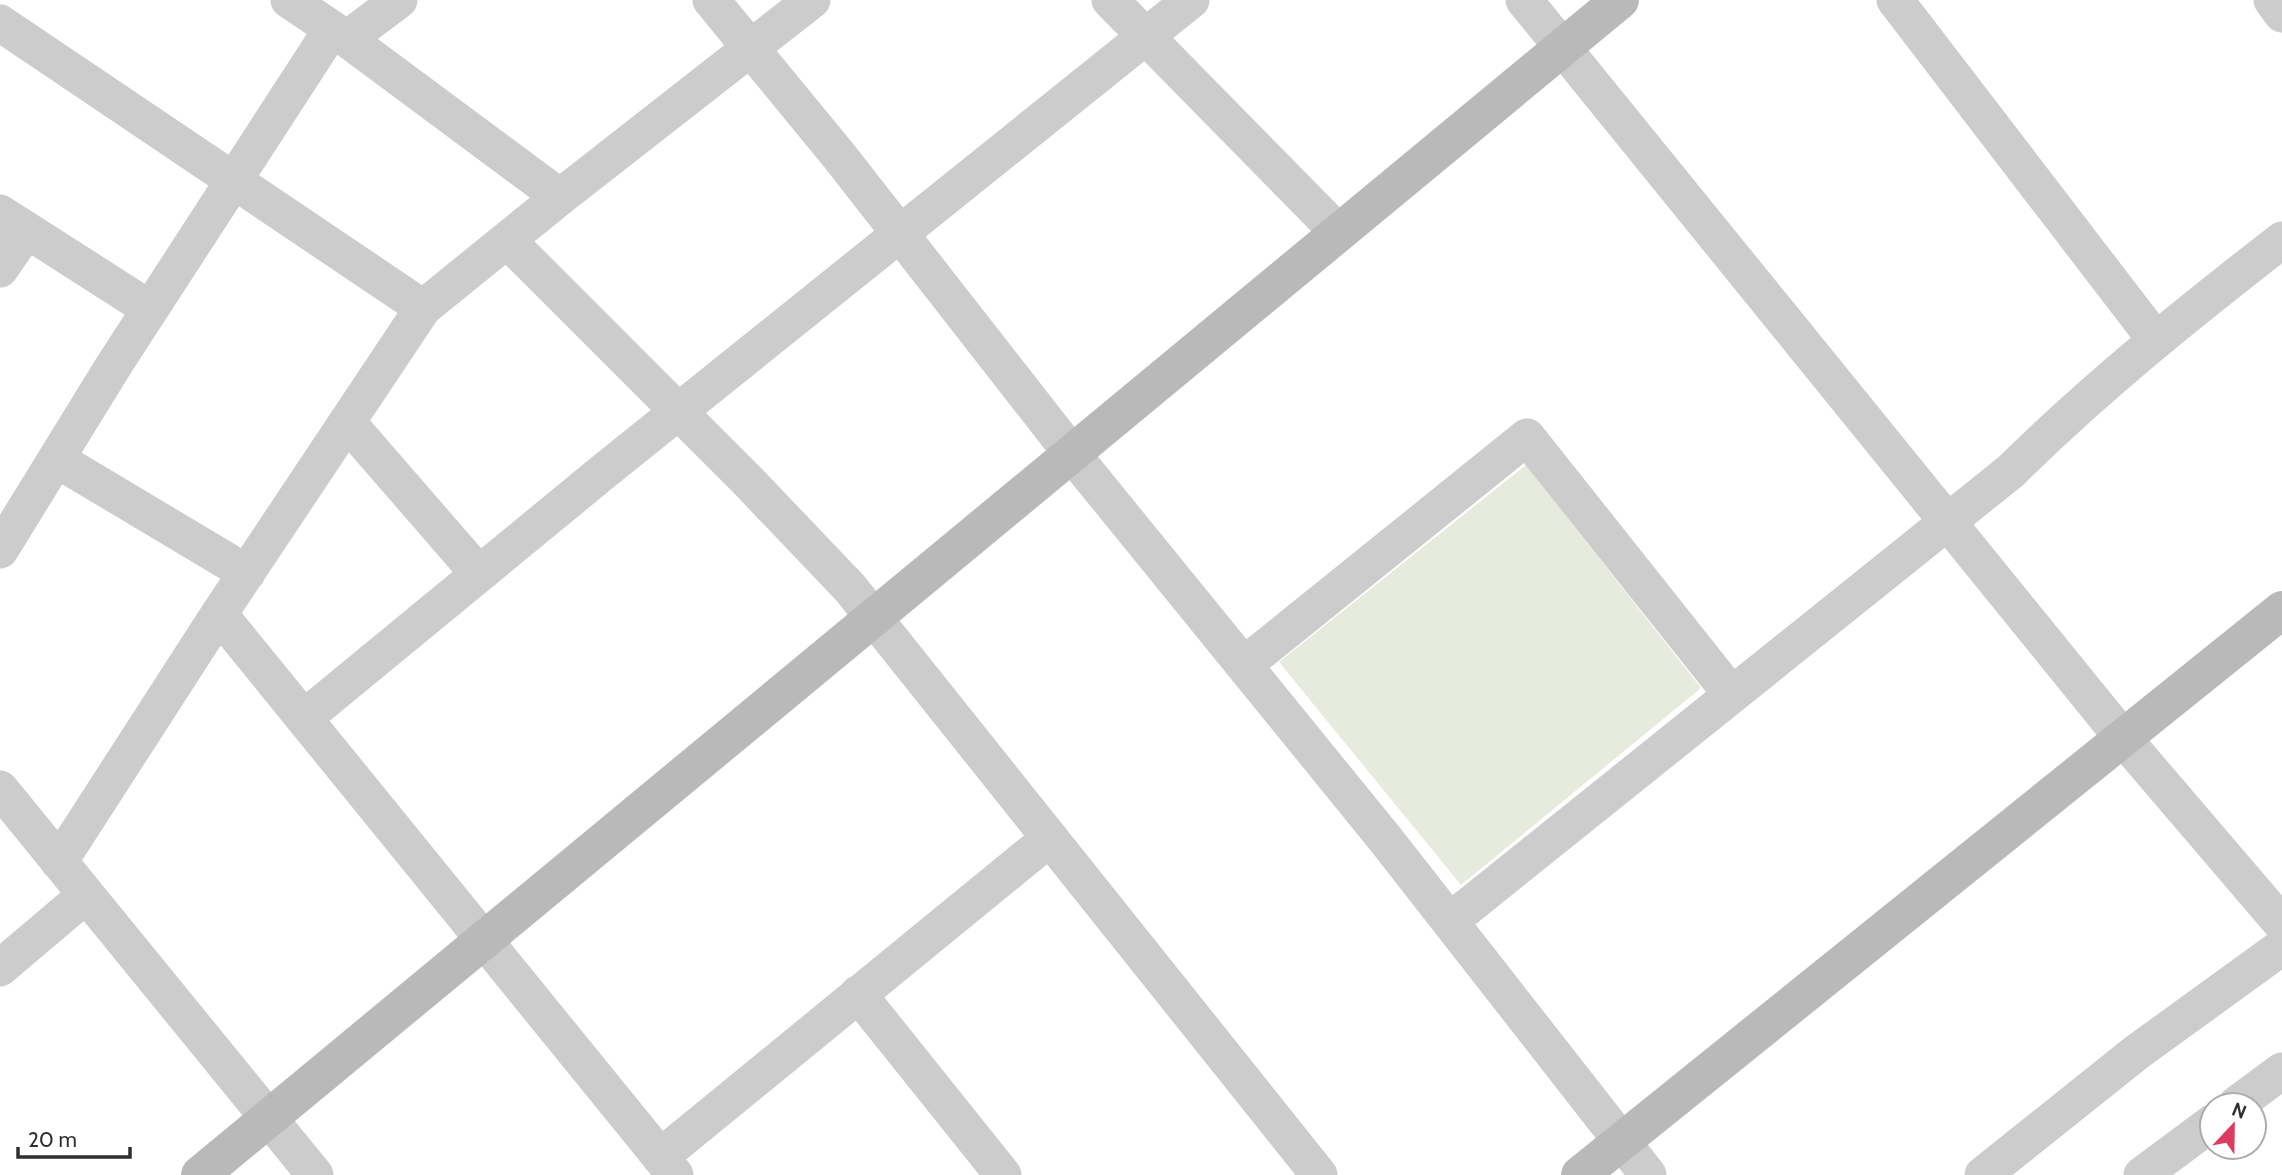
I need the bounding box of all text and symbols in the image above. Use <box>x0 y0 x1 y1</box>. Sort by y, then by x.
north arrow <box>2198 1091 2268 1161</box>
text: N <box>2229 1098 2250 1124</box>
scale bar <box>18 1116 130 1160</box>
text: 20 m <box>28 1127 77 1152</box>

